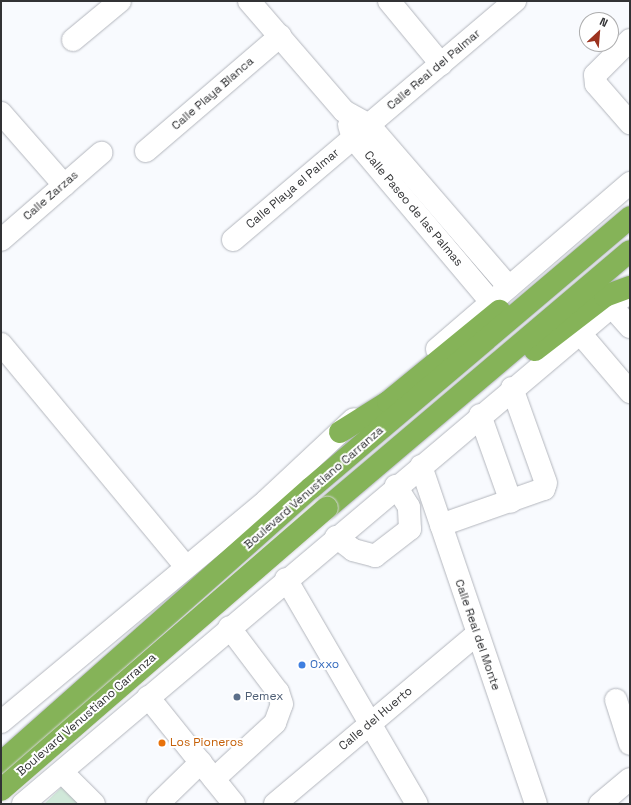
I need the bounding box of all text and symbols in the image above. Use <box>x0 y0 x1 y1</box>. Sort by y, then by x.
north arrow <box>579 12 619 52</box>
text: N <box>597 14 610 30</box>
street label: Calle Real del Palmar <box>384 27 484 113</box>
street label: Calle Playa Blanca <box>169 54 257 134</box>
street label: Calle Playa el Palmar <box>244 146 342 232</box>
street label: Calle Paseo de las Palmas <box>361 148 465 270</box>
street label: Calle Zarzas <box>20 168 82 224</box>
street label: Boulevard Venustiano Carranza <box>241 424 387 552</box>
street label: Calle Real del Monte <box>451 578 503 692</box>
street label: Boulevard Venustiano Carranza <box>14 651 160 779</box>
place label: Oxxo <box>310 658 339 672</box>
marker: Oxxo <box>297 660 307 670</box>
street label: Calle del Huerto <box>336 684 416 754</box>
place label: Pemex <box>245 690 283 704</box>
marker: Pemex <box>232 692 242 702</box>
place label: Los Pioneros <box>170 736 243 750</box>
marker: Los Pioneros <box>157 738 167 748</box>

